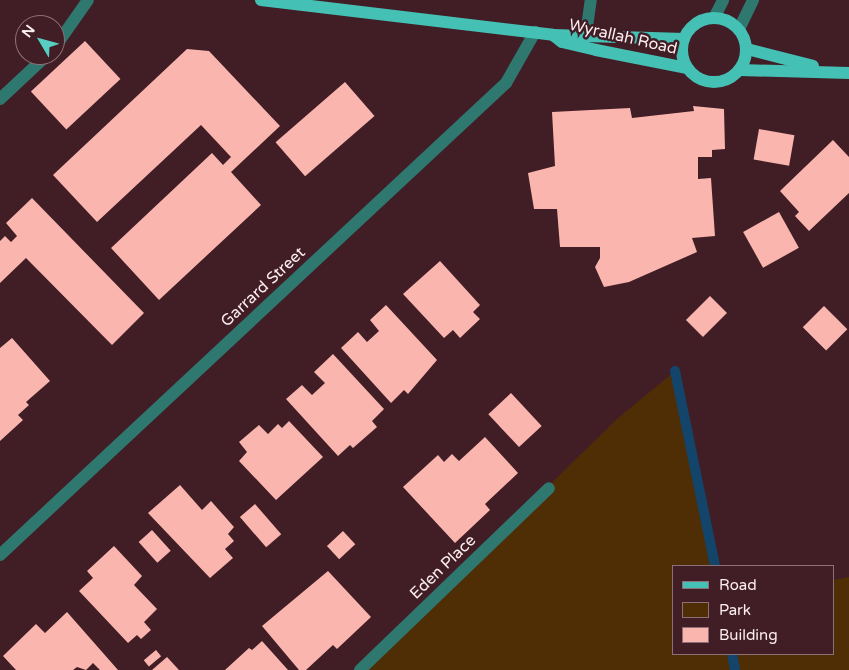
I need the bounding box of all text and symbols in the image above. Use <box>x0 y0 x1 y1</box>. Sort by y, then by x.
north arrow <box>15 15 65 65</box>
street label: Wyrallah Road <box>567 15 679 59</box>
text: N <box>18 22 39 41</box>
street label: Garrard Street <box>217 243 309 331</box>
street label: Eden Place <box>406 531 480 603</box>
legend <box>672 565 834 655</box>
text: Road <box>719 576 757 594</box>
text: Park <box>719 601 751 619</box>
text: Building <box>719 626 778 644</box>

